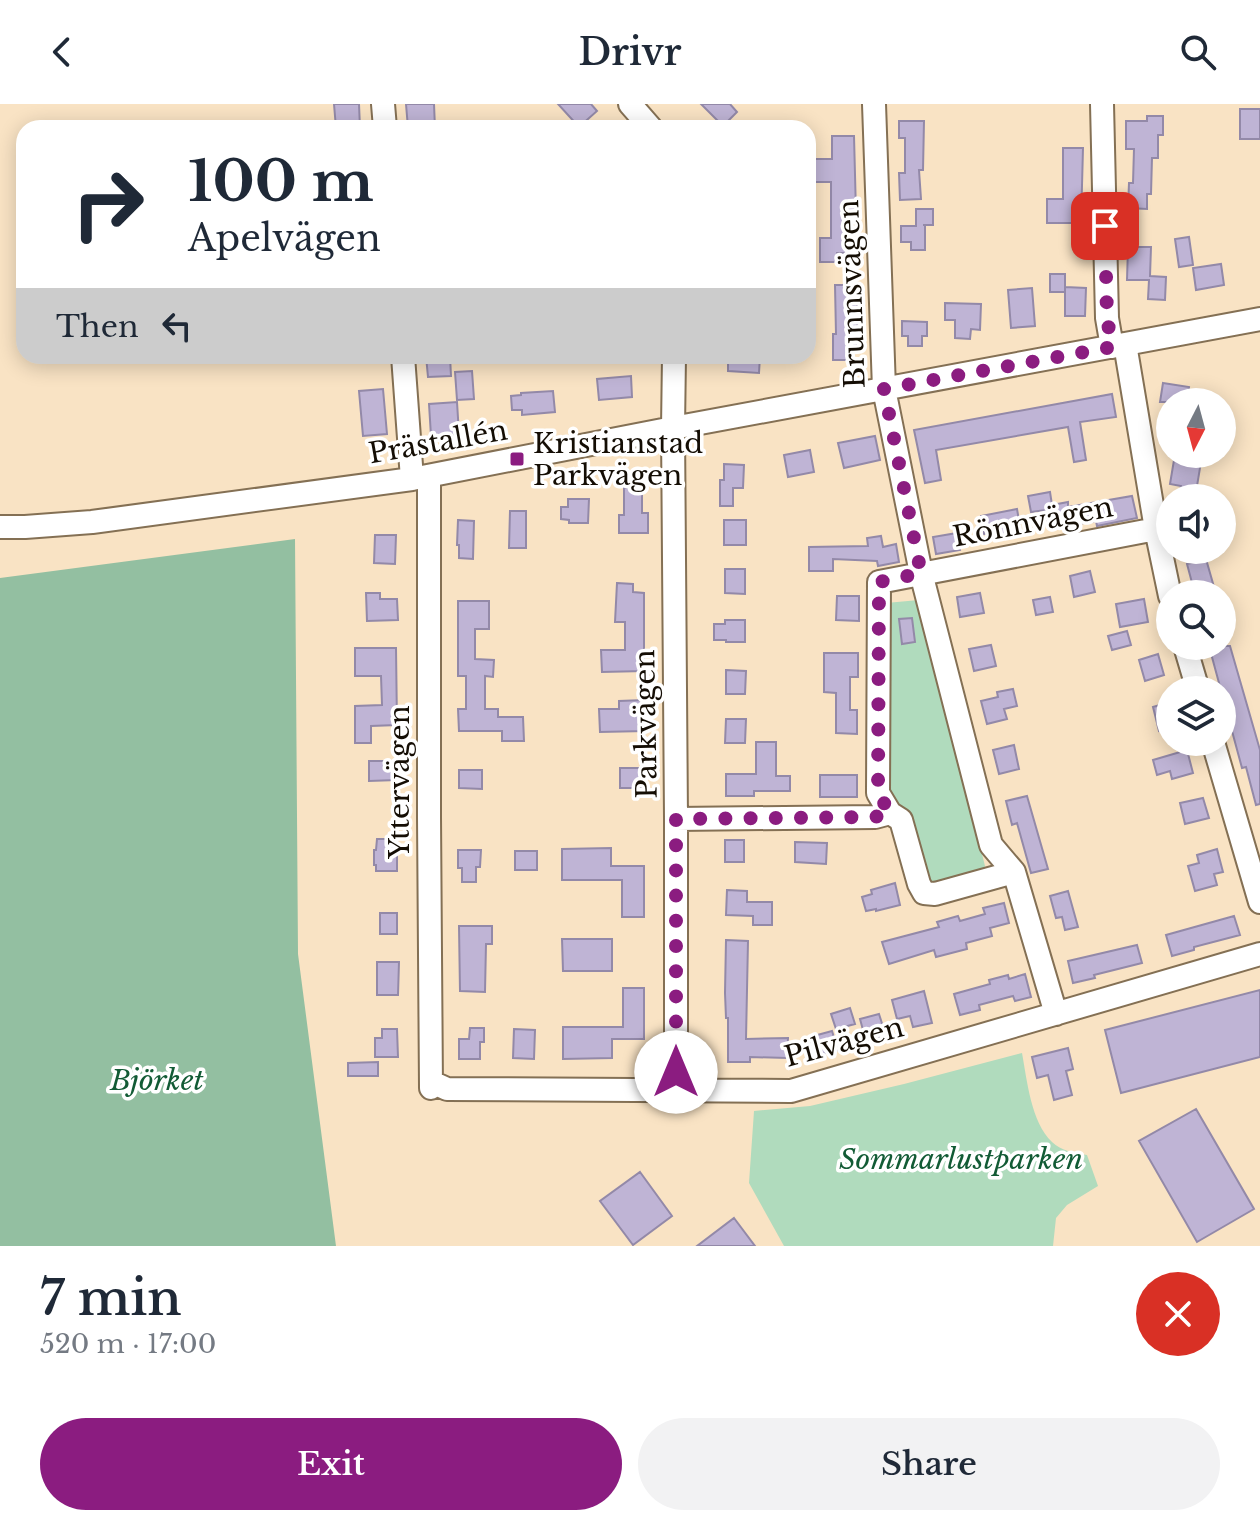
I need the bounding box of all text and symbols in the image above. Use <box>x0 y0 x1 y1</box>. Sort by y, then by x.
icon: back <box>40 30 84 74</box>
text: Drivr <box>579 30 681 75</box>
icon: search <box>1176 30 1220 74</box>
text: 100 m <box>188 147 374 216</box>
icon: right <box>56 152 160 256</box>
pin <box>1071 192 1139 260</box>
street label: Brunnsvägen <box>831 199 873 389</box>
icon: arrive <box>1083 204 1127 248</box>
text: Apelvägen <box>188 216 381 261</box>
icon: left <box>155 304 199 348</box>
text: Then <box>56 308 139 345</box>
north arrow <box>1156 388 1236 468</box>
map controls <box>1156 388 1236 756</box>
street label: Prästallén <box>366 413 510 471</box>
place label: Kristianstad Parkvägen <box>533 426 703 493</box>
marker: Kristianstad Parkvägen <box>508 450 526 468</box>
button: sound <box>1156 484 1236 564</box>
street label: Rönnvägen <box>950 489 1116 555</box>
button: search <box>1156 580 1236 660</box>
street label: Parkvägen <box>627 649 665 799</box>
button: layers <box>1156 676 1236 756</box>
street label: Yttervägen <box>382 705 417 860</box>
street label: Pilvägen <box>781 1009 907 1075</box>
position arrow <box>634 1030 718 1114</box>
park label: Björket <box>109 1063 204 1098</box>
park label: Sommarlustparken <box>839 1142 1083 1177</box>
text: 7 min <box>40 1268 182 1328</box>
button: close <box>1136 1272 1220 1356</box>
text: 520 m · 17:00 <box>40 1328 216 1360</box>
button: Exit <box>40 1418 622 1510</box>
button: Share <box>638 1418 1220 1510</box>

